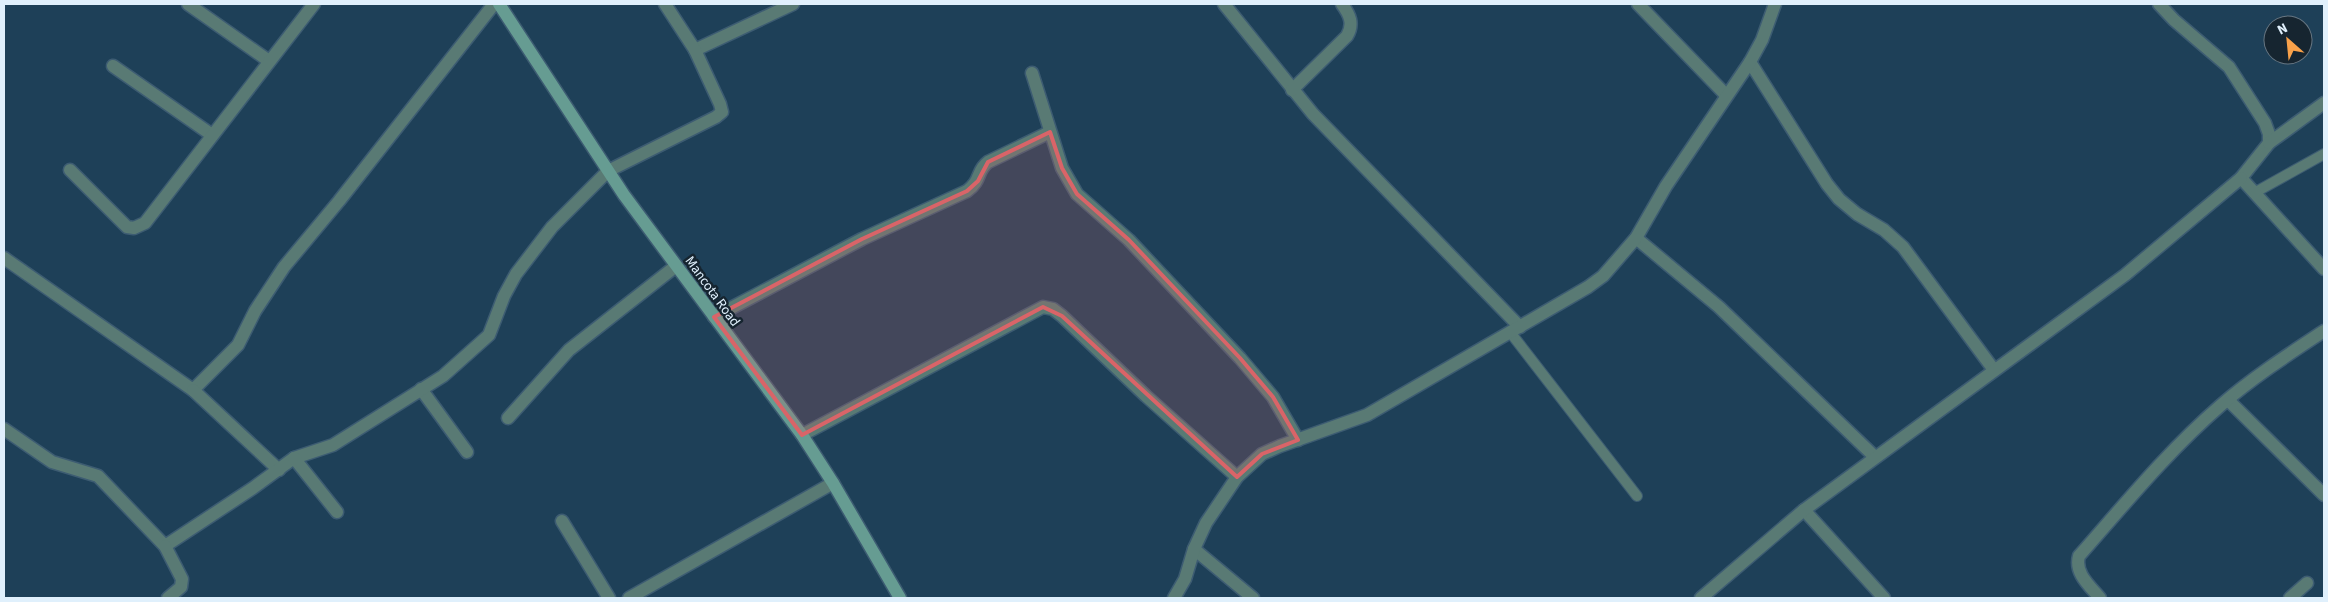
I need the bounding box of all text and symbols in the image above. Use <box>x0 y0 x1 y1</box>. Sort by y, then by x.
north arrow <box>2263 15 2313 65</box>
text: N <box>2274 18 2291 40</box>
street label: Mancota Road <box>680 252 745 331</box>

